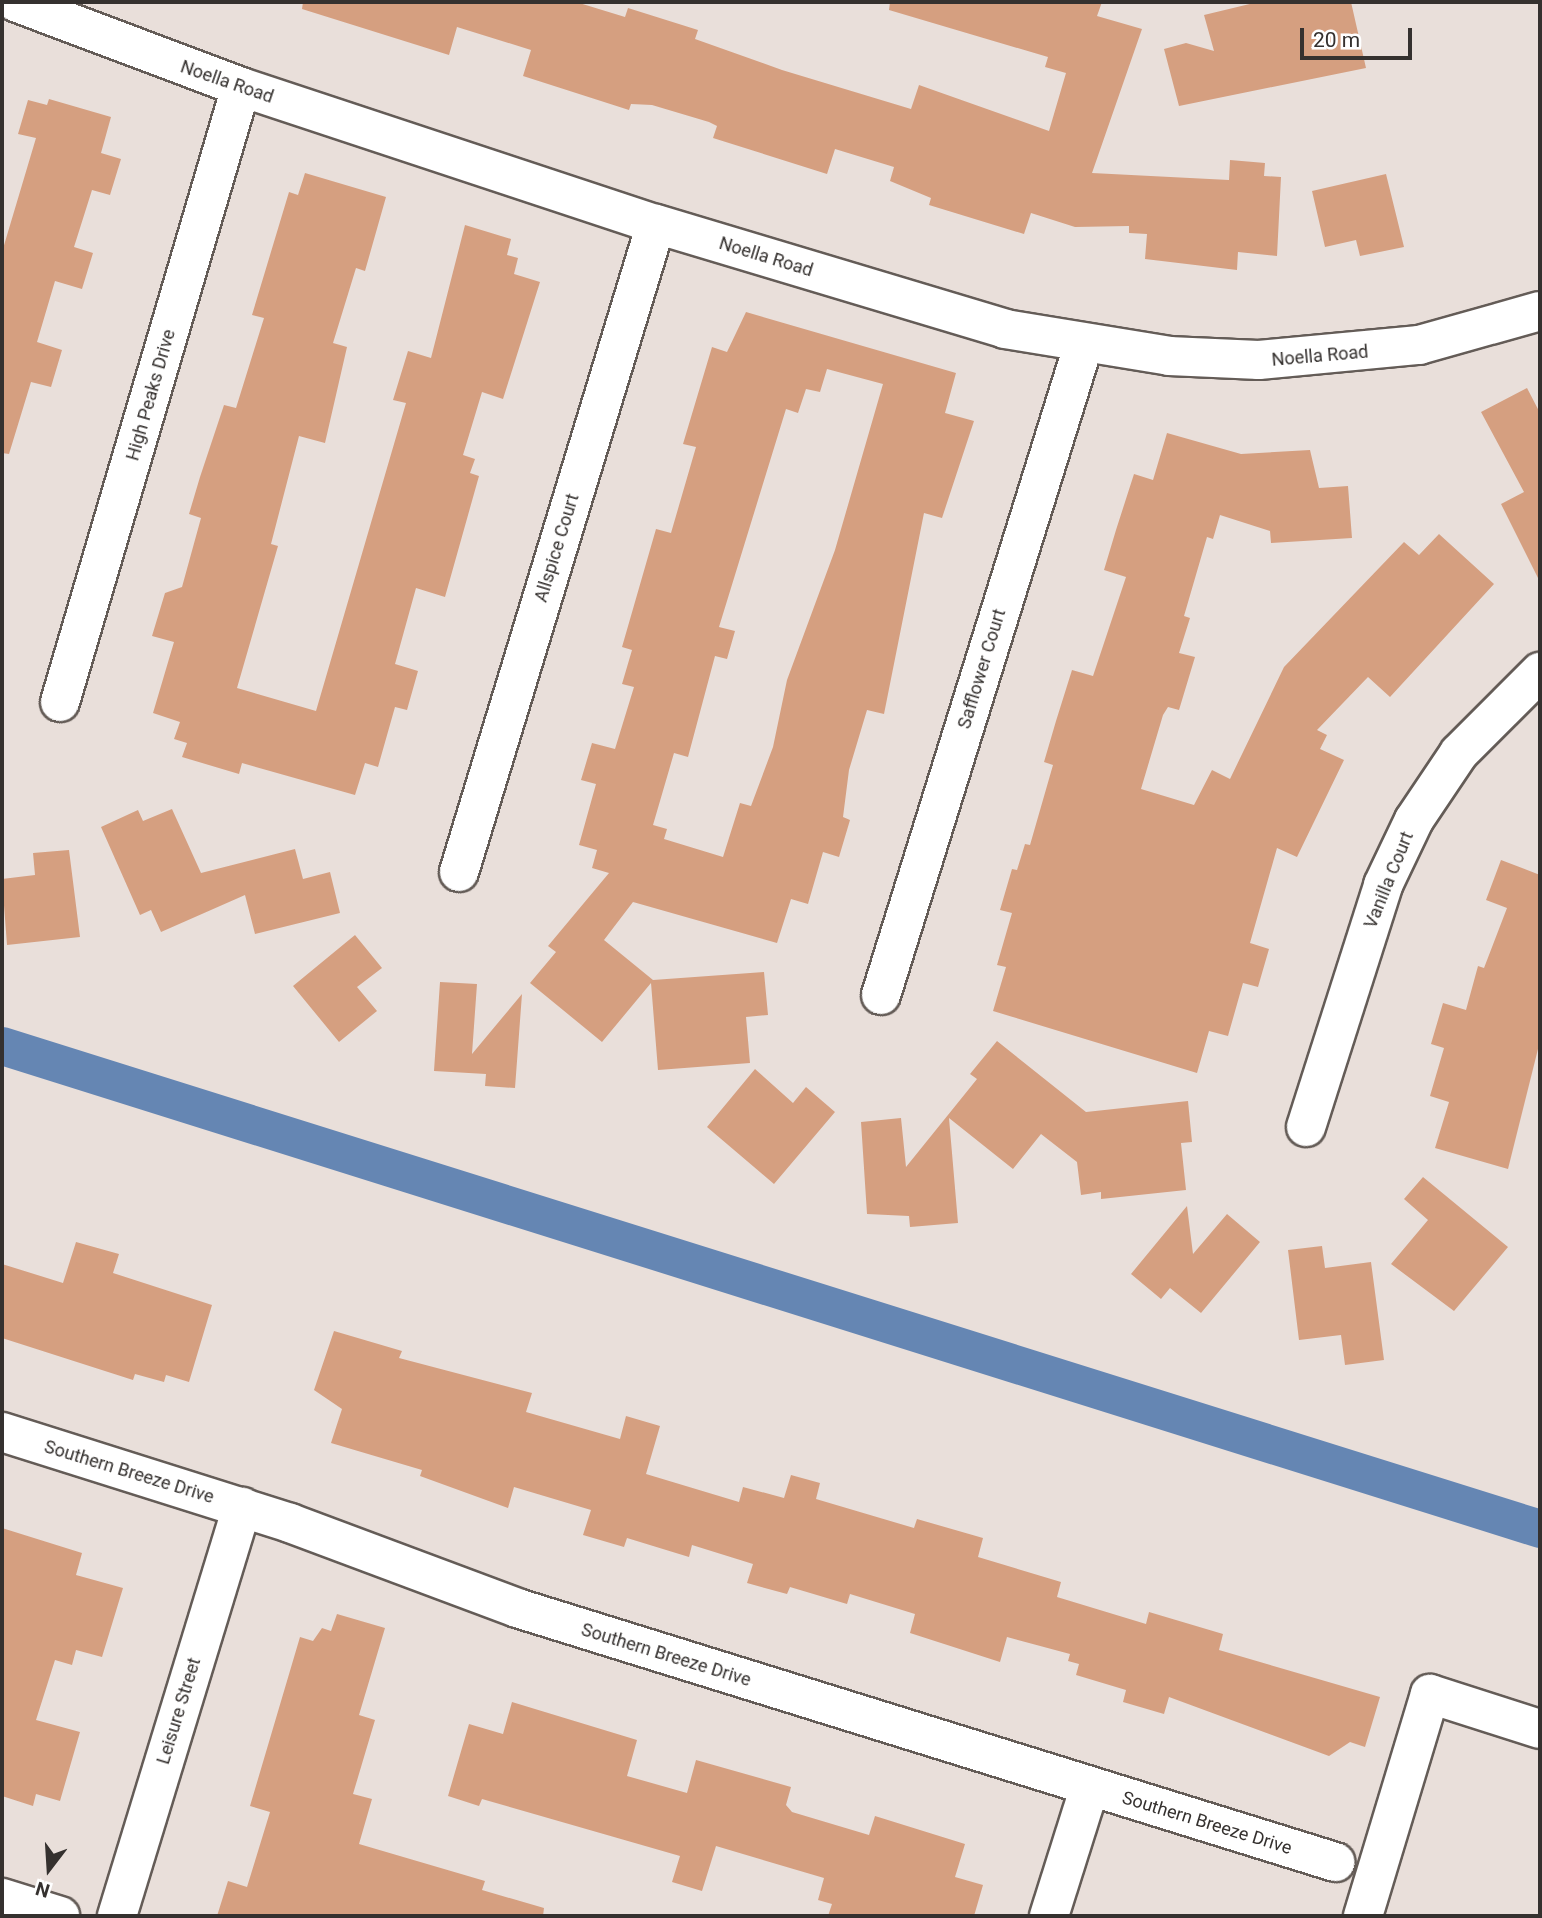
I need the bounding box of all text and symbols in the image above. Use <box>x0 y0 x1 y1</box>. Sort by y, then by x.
scale bar <box>1304 14 1416 58</box>
text: 20 m <box>1313 28 1360 52</box>
street label: Noella Road <box>178 56 276 108</box>
street label: Noella Road <box>716 232 816 282</box>
street label: High Peaks Drive <box>122 327 180 463</box>
street label: Noella Road <box>1271 341 1369 371</box>
street label: Allspice Court <box>530 491 584 605</box>
street label: Safflower Court <box>954 607 1010 731</box>
street label: Vanilla Court <box>1360 828 1418 932</box>
street label: Southern Breeze Drive <box>42 1436 216 1508</box>
street label: Southern Breeze Drive <box>579 1619 753 1691</box>
street label: Leisure Street <box>153 1655 205 1767</box>
street label: Southern Breeze Drive <box>1120 1787 1294 1859</box>
north arrow <box>14 1834 84 1904</box>
text: N <box>33 1877 52 1903</box>

